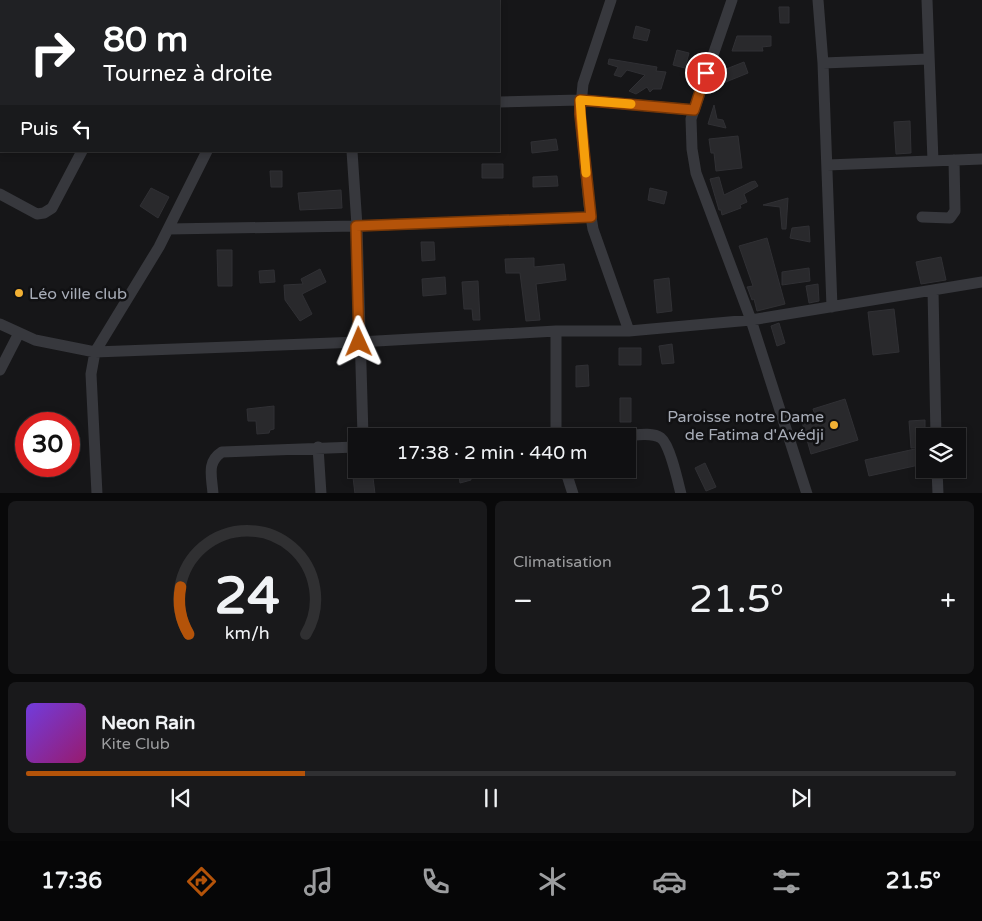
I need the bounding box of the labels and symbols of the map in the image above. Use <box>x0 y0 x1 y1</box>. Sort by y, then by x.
pin <box>685 52 727 94</box>
place label: Léo ville club <box>29 284 127 304</box>
marker: Léo ville club <box>13 287 25 299</box>
position arrow <box>332 315 384 367</box>
place label: Paroisse notre Dame de Fatima d'Avédji <box>667 407 824 445</box>
speed limit sign: 30 <box>15 412 80 477</box>
marker: Paroisse notre Dame de Fatima d'Avédji <box>828 419 840 431</box>

